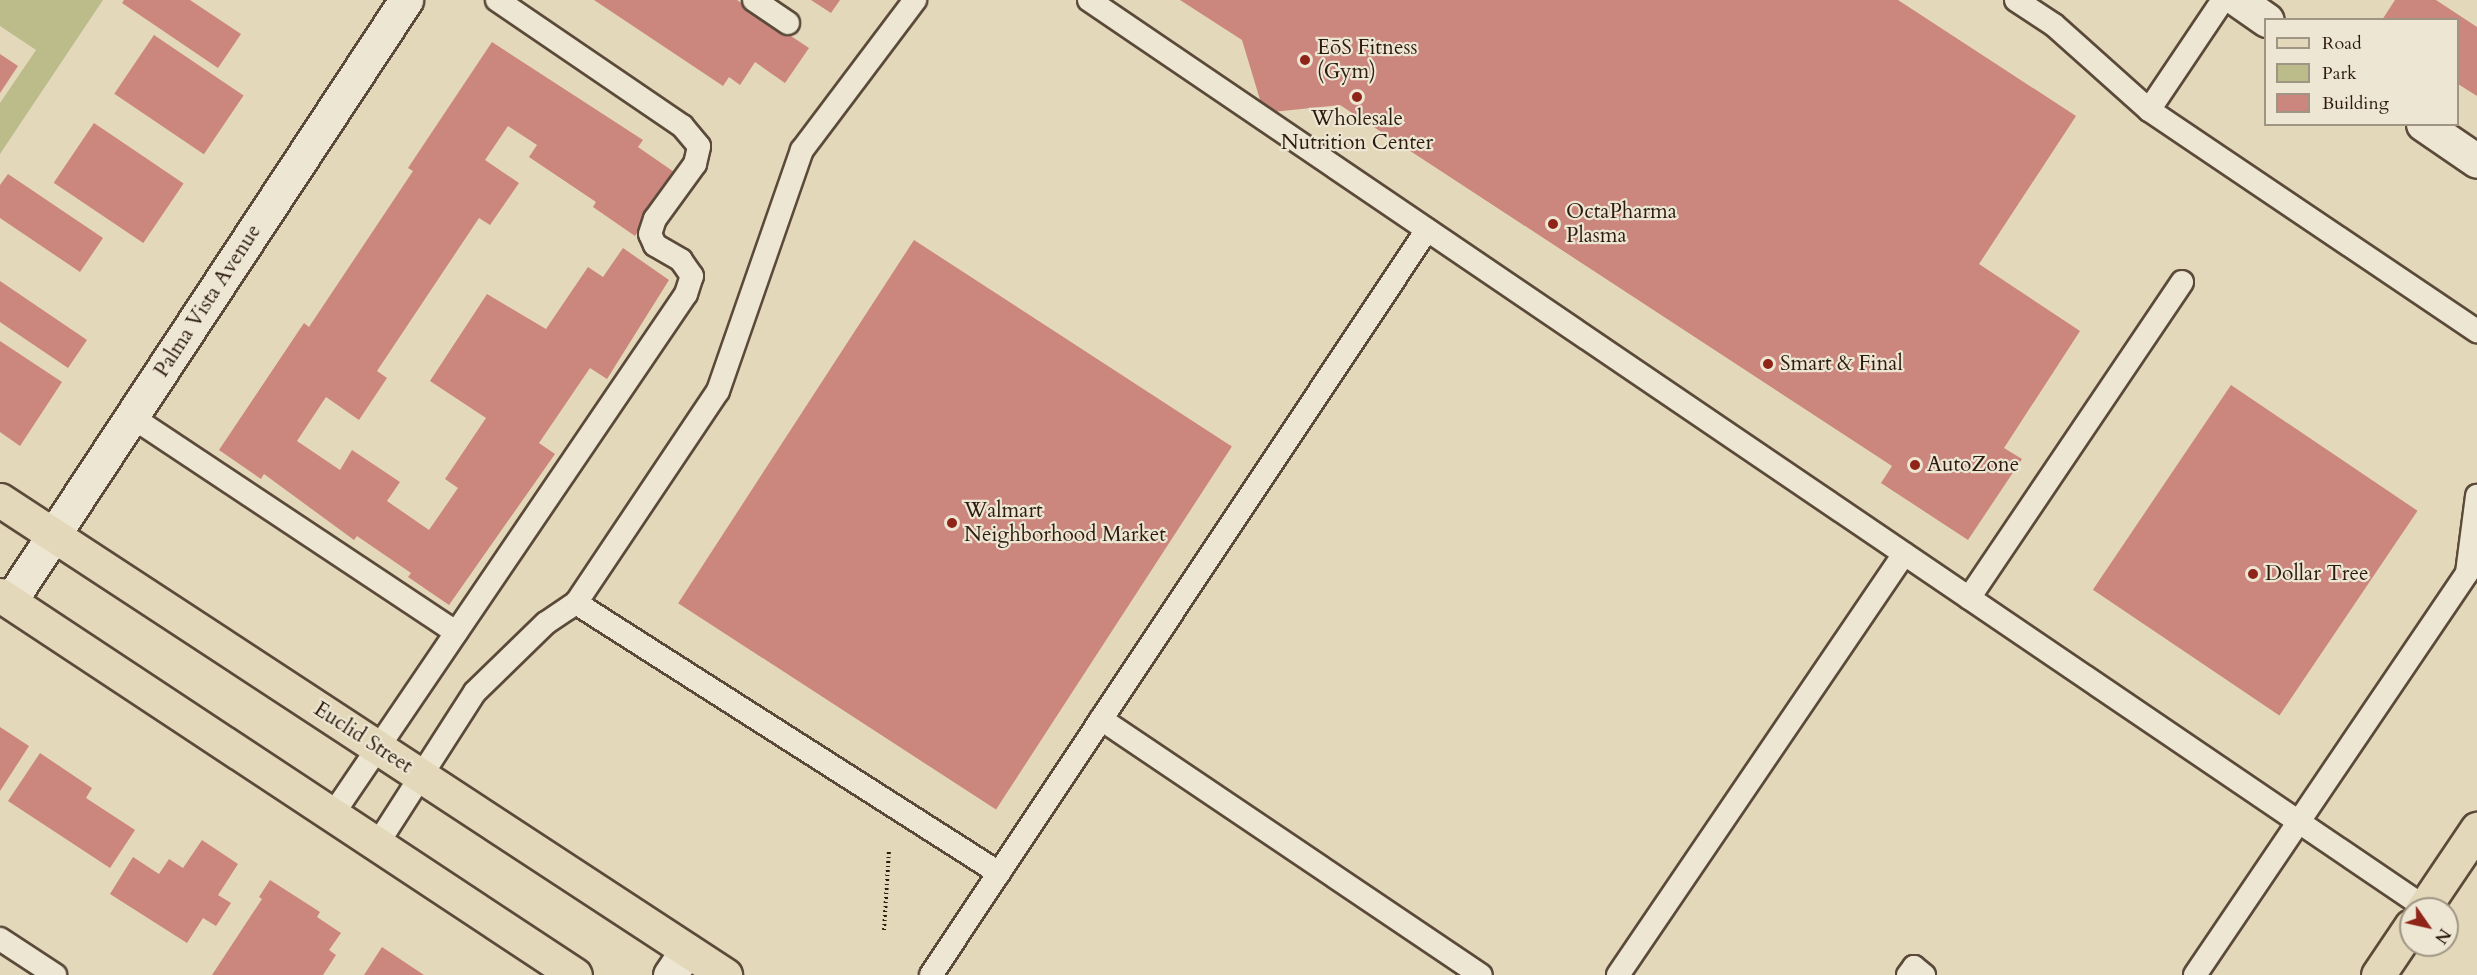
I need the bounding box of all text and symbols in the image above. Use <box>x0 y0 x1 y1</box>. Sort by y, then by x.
legend <box>2264 18 2459 126</box>
text: Road <box>2322 31 2362 56</box>
place label: EōS Fitness (Gym) <box>1317 35 1417 85</box>
marker: EōS Fitness (Gym) <box>1298 53 1312 67</box>
text: Park <box>2322 61 2357 86</box>
marker: Wholesale Nutrition Center <box>1350 90 1364 104</box>
text: Building <box>2322 91 2389 116</box>
place label: Wholesale Nutrition Center <box>1281 106 1433 156</box>
place label: OctaPharma Plasma <box>1566 199 1677 249</box>
marker: OctaPharma Plasma <box>1544 215 1562 233</box>
street label: Palma Vista Avenue <box>149 220 267 382</box>
place label: Smart & Final <box>1780 351 1903 377</box>
marker: Smart & Final <box>1761 357 1775 371</box>
place label: AutoZone <box>1927 452 2019 478</box>
marker: AutoZone <box>1908 458 1922 472</box>
place label: Walmart Neighborhood Market <box>964 498 1166 548</box>
marker: Walmart Neighborhood Market <box>945 516 959 530</box>
place label: Dollar Tree <box>2265 561 2369 587</box>
marker: Dollar Tree <box>2246 567 2260 581</box>
street label: Euclid Street <box>309 697 417 779</box>
north arrow <box>2399 897 2459 957</box>
text: N <box>2429 924 2455 948</box>

